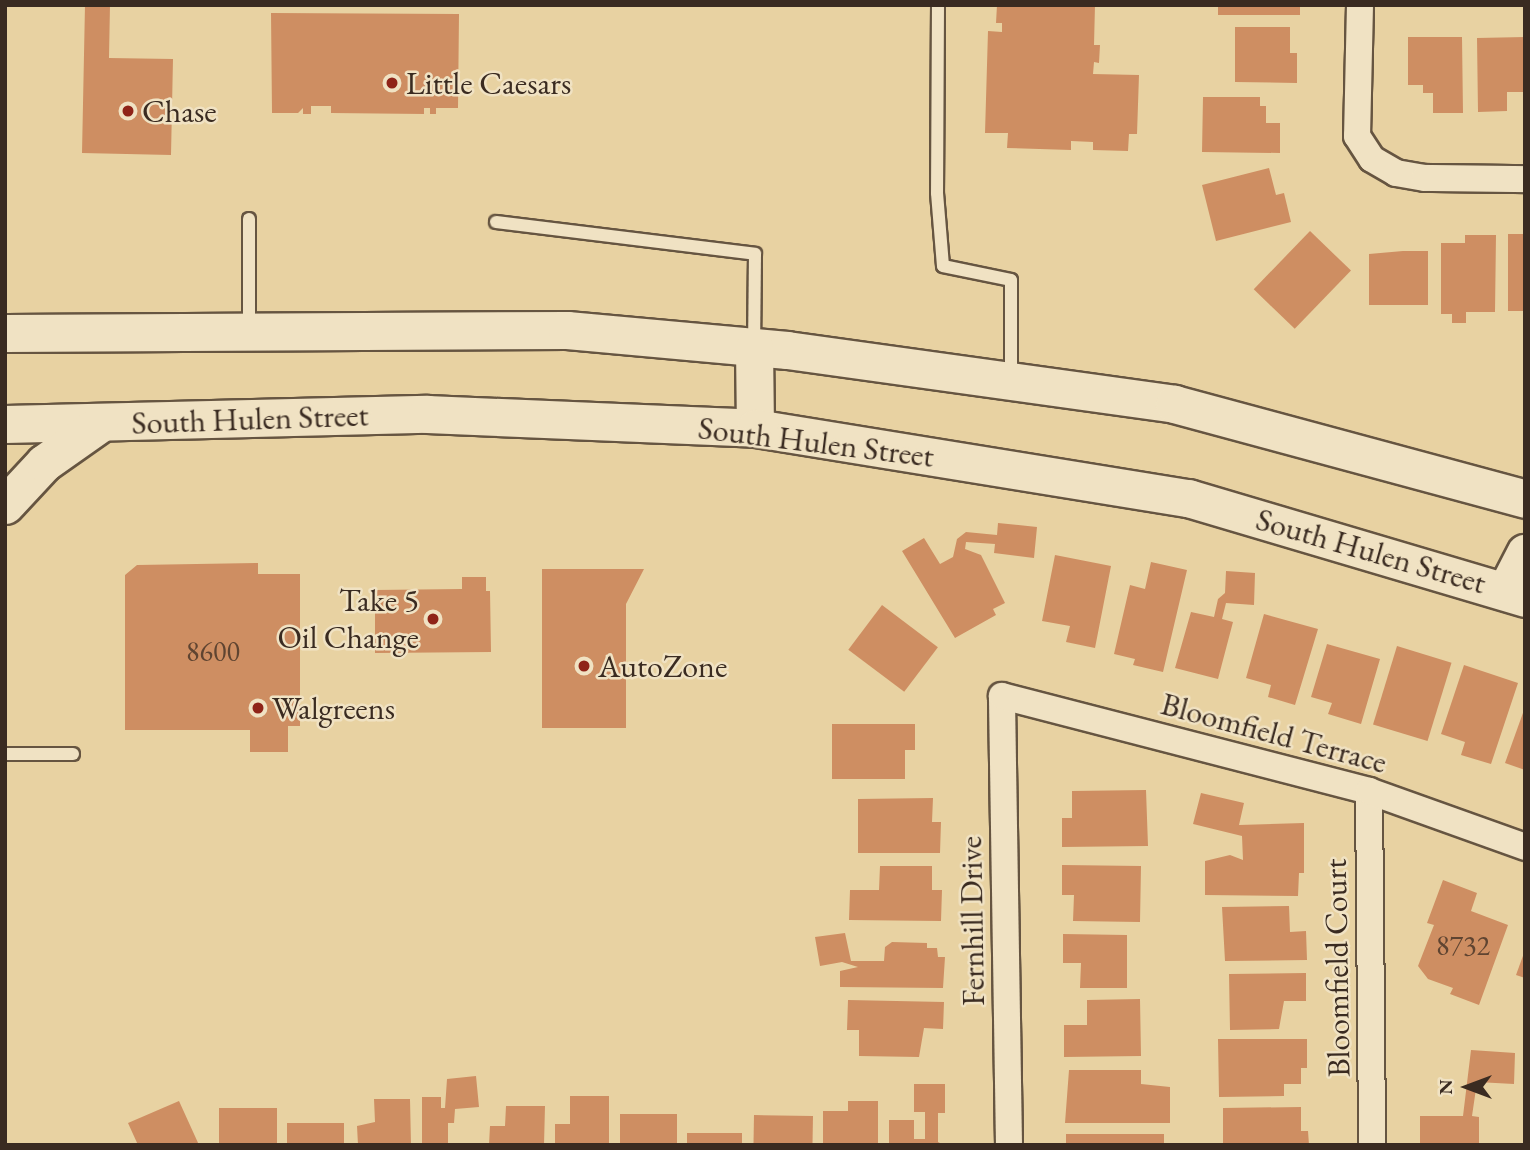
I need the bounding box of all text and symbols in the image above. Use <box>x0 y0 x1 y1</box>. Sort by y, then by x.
place label: Little Caesars <box>406 64 571 102</box>
marker: Little Caesars <box>384 75 400 91</box>
place label: Chase <box>142 92 217 130</box>
marker: Chase <box>120 103 136 119</box>
street label: South Hulen Street <box>131 396 369 442</box>
street label: South Hulen Street <box>696 408 936 476</box>
street label: South Hulen Street <box>1252 500 1490 602</box>
place label: Take 5 Oil Change <box>277 582 419 657</box>
marker: Take 5 Oil Change <box>425 611 441 627</box>
house number: 8600 <box>186 634 240 668</box>
place label: AutoZone <box>598 647 727 685</box>
marker: AutoZone <box>576 658 592 674</box>
street label: Bloomfield Terrace <box>1157 684 1391 782</box>
place label: Walgreens <box>272 689 395 727</box>
marker: Walgreens <box>250 700 266 716</box>
street label: Fernhill Drive <box>951 836 993 1006</box>
street label: Bloomfield Court <box>1316 858 1358 1078</box>
house number: 8732 <box>1436 928 1490 962</box>
north arrow <box>1432 1052 1502 1122</box>
text: N <box>1433 1079 1458 1095</box>

